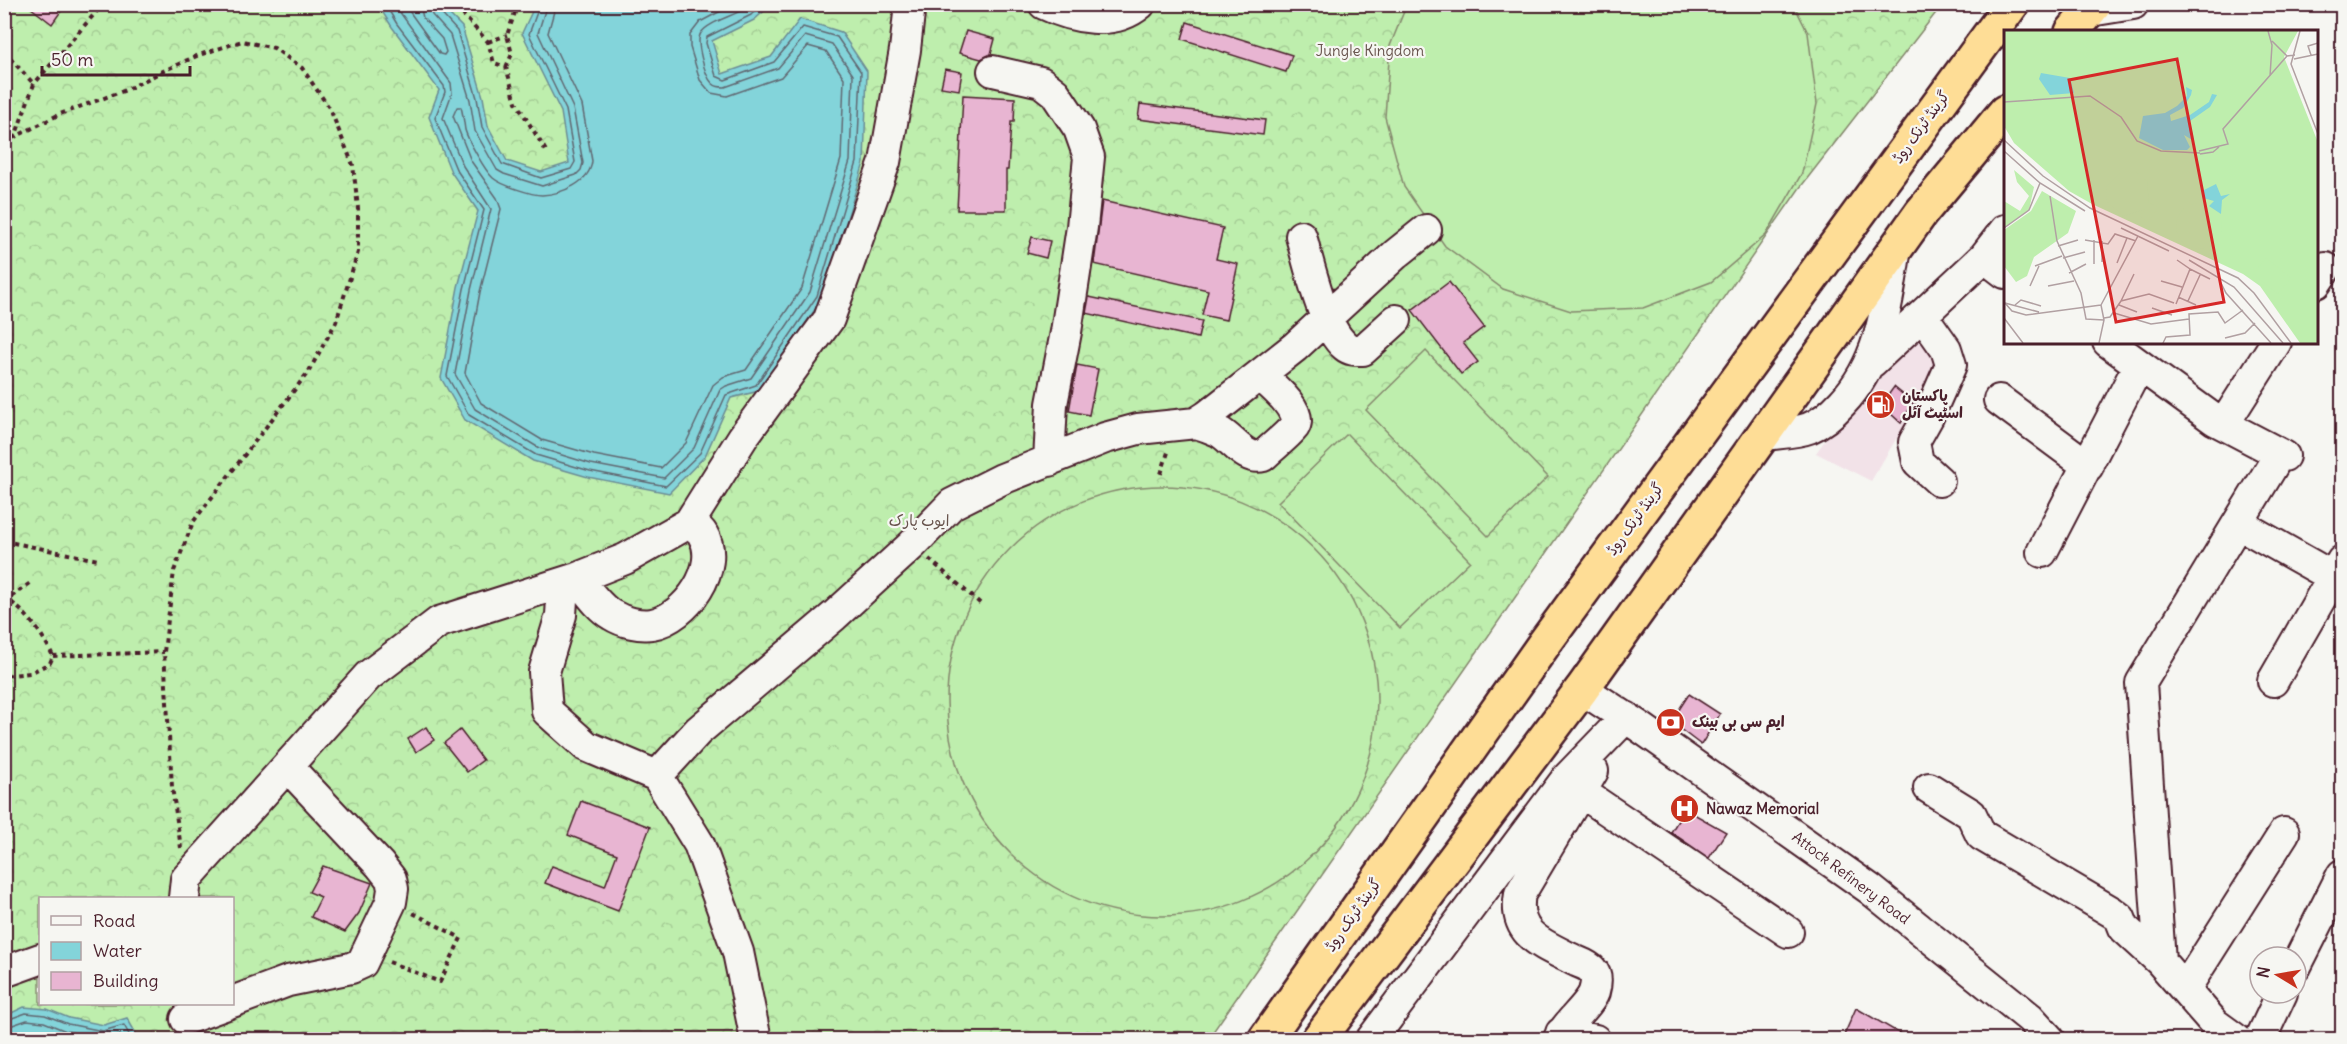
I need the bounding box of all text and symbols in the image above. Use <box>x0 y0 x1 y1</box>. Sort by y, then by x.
inset map <box>2004 30 2317 344</box>
scale bar <box>42 39 190 77</box>
park label: Jungle Kingdom <box>1316 41 1424 60</box>
text: 50 m <box>51 48 93 71</box>
street label: گرینڈ ٹرنک روڈ <box>1888 87 1953 167</box>
place label: پاکستان اسٹیٹ آئل <box>1902 386 1963 422</box>
fuel station icon: پاکستان اسٹیٹ آئل <box>1865 389 1897 421</box>
street label: گرینڈ ٹرنک روڈ <box>1602 479 1667 559</box>
park label: ایوب پارک <box>889 511 949 531</box>
bank icon: ایم سی بی بینک <box>1655 706 1687 738</box>
place label: ایم سی بی بینک <box>1692 712 1785 733</box>
hospital icon: Nawaz Memorial <box>1669 793 1701 825</box>
place label: Nawaz Memorial <box>1706 799 1819 818</box>
street label: Attock Refinery Road <box>1789 827 1914 928</box>
street label: گرینڈ ٹرنک روڈ <box>1320 874 1385 955</box>
legend <box>39 897 234 1005</box>
text: Road <box>93 909 136 932</box>
text: Water <box>93 939 143 962</box>
north arrow <box>2248 945 2308 1005</box>
text: N <box>2252 965 2274 979</box>
text: Building <box>93 969 158 992</box>

